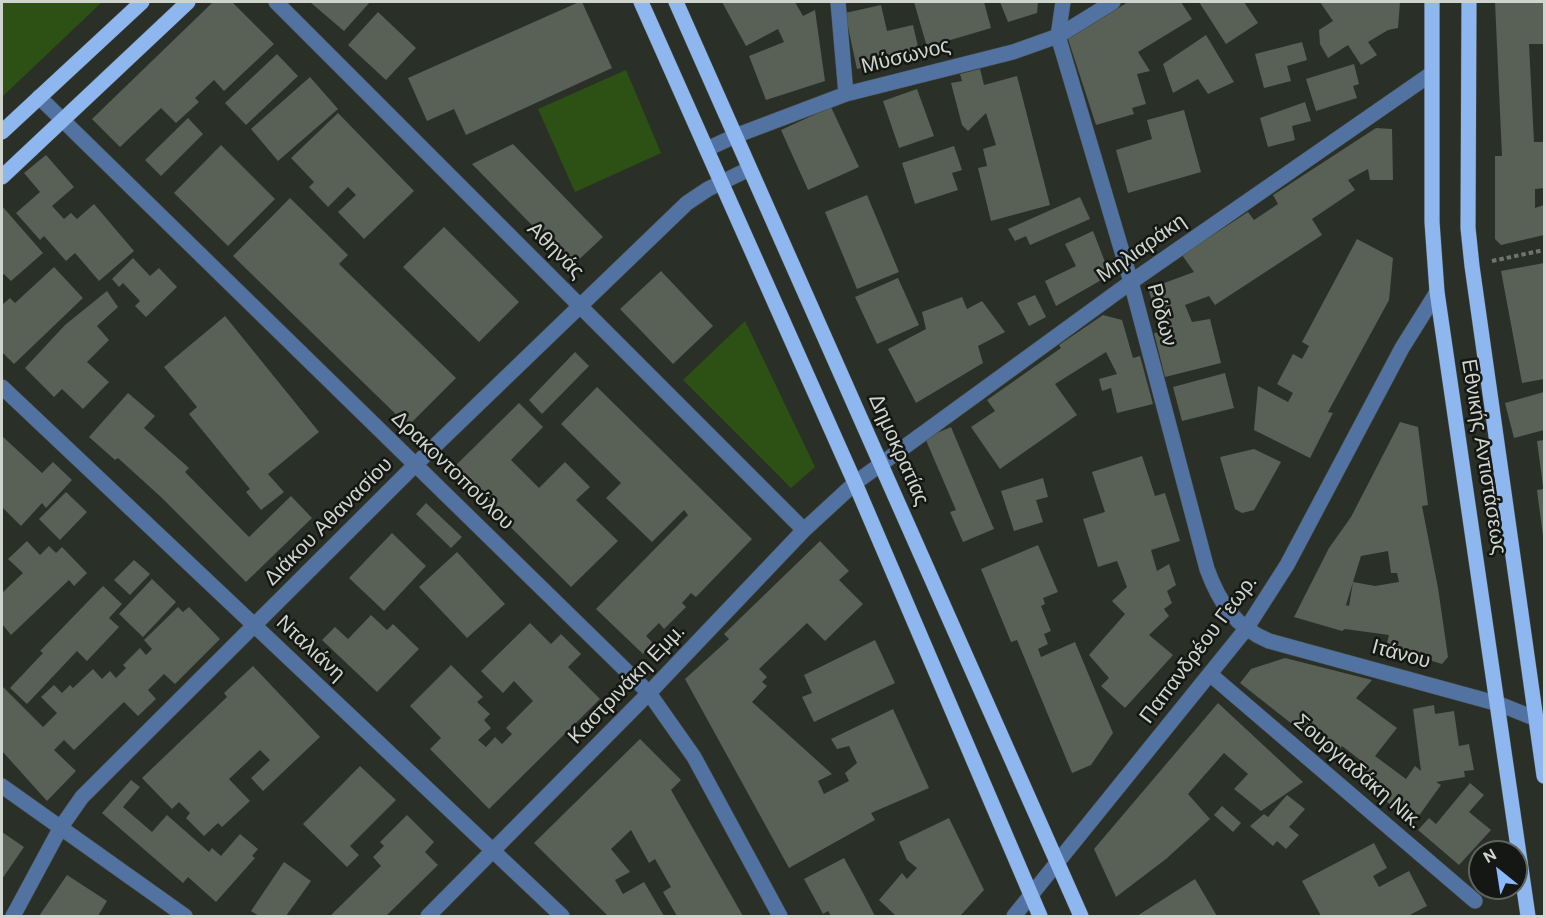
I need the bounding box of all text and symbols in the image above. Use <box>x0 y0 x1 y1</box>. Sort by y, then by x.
street label: Μύσωνος <box>859 34 953 80</box>
street label: Μηλιαράκη <box>1093 209 1191 289</box>
street label: Αθηνάς <box>521 217 589 285</box>
street label: Ρόδων <box>1141 281 1181 349</box>
street label: Εθνικής Αντιστάσεως <box>1455 357 1511 557</box>
street label: Δημοκρατίας <box>862 390 934 510</box>
street label: Δρακοντοπούλου <box>386 406 518 536</box>
street label: Διάκου Αθανασίου <box>260 453 398 591</box>
street label: Παπανδρέου Γεωρ. <box>1135 571 1263 729</box>
street label: Νταλιάνη <box>270 611 350 687</box>
street label: Καστρινάκη Εμμ. <box>564 620 690 750</box>
street label: Ιτάνου <box>1369 635 1433 675</box>
street label: Σουργιαδάκη Νικ. <box>1288 710 1426 834</box>
north arrow <box>1468 840 1528 900</box>
text: N <box>1479 844 1500 868</box>

